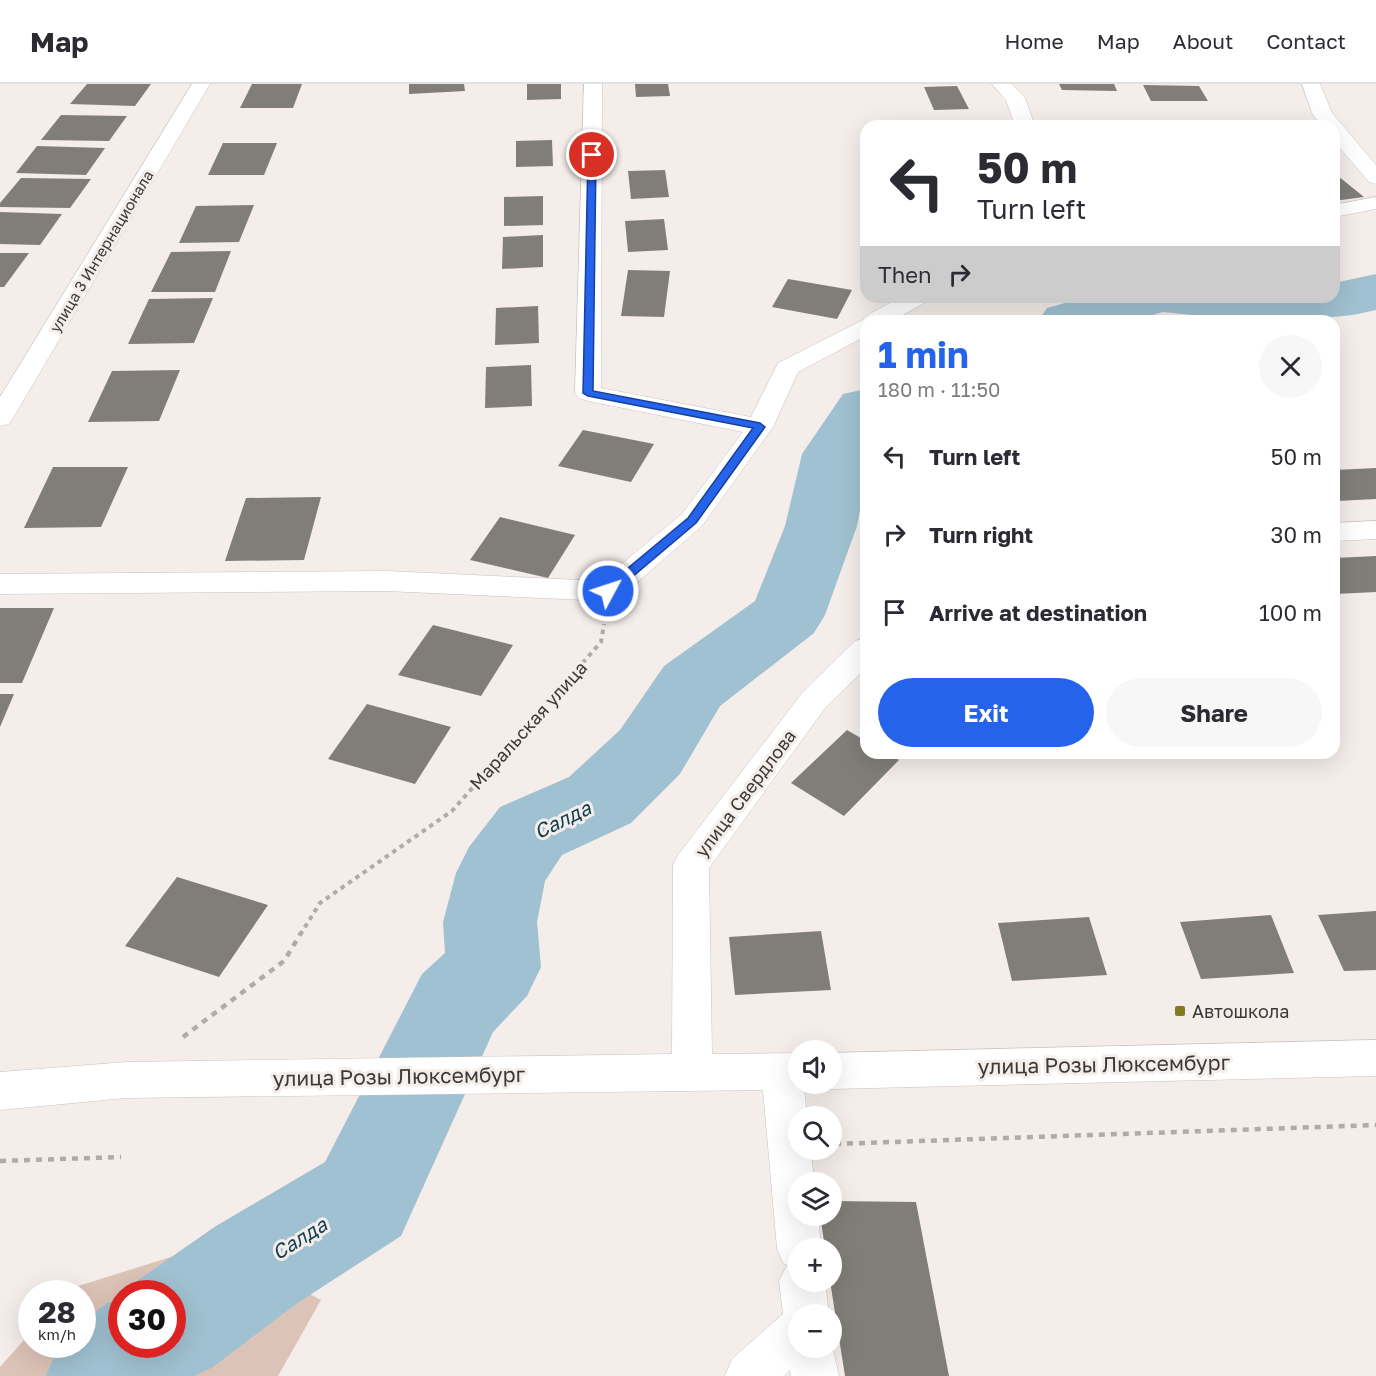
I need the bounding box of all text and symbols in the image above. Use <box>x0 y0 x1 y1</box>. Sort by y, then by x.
text: Map <box>30 25 88 58</box>
text: Home <box>1004 28 1064 54</box>
text: Map <box>1097 28 1140 54</box>
text: About <box>1173 28 1233 54</box>
text: Contact <box>1266 28 1346 54</box>
pin <box>566 129 617 180</box>
icon: arrive <box>575 138 608 171</box>
text: 50 m <box>977 142 1077 192</box>
icon: left <box>878 144 956 222</box>
street label: улица 3 Интернационала <box>45 167 157 335</box>
text: Turn left <box>977 193 1086 225</box>
icon: right <box>943 258 976 291</box>
text: Then <box>878 261 931 288</box>
text: 1 min <box>878 333 969 376</box>
button: close <box>1259 335 1322 398</box>
text: 180 m · 11:50 <box>878 377 1000 401</box>
icon: left <box>878 440 911 473</box>
text: Turn left <box>929 443 1020 470</box>
text: 50 m <box>1271 443 1322 470</box>
icon: right <box>878 518 911 551</box>
text: Turn right <box>929 521 1033 548</box>
text: 30 m <box>1271 521 1322 548</box>
position arrow <box>576 559 640 623</box>
icon: arrive <box>878 596 911 629</box>
text: Arrive at destination <box>929 599 1147 626</box>
text: 100 m <box>1259 599 1322 626</box>
street label: Маральская улица <box>465 656 591 794</box>
button: Exit <box>878 678 1094 747</box>
button: Share <box>1106 678 1322 747</box>
street label: улица Свердлова <box>690 725 800 861</box>
water label: Салда <box>530 795 595 843</box>
place label: Автошкола <box>1192 1000 1289 1022</box>
marker: Автошкола <box>1173 1004 1187 1018</box>
map controls <box>788 1040 842 1358</box>
button: sound <box>788 1040 842 1094</box>
street label: улица Розы Люксембург <box>977 1049 1231 1079</box>
street label: улица Розы Люксембург <box>272 1061 526 1091</box>
button: search <box>788 1106 842 1160</box>
button: layers <box>788 1172 842 1226</box>
water label: Салда <box>267 1212 331 1264</box>
button: + <box>788 1238 842 1292</box>
speed limit sign: 30 <box>108 1280 186 1358</box>
text: 28 <box>38 1294 76 1330</box>
button: − <box>788 1304 842 1358</box>
text: km/h <box>38 1325 76 1343</box>

